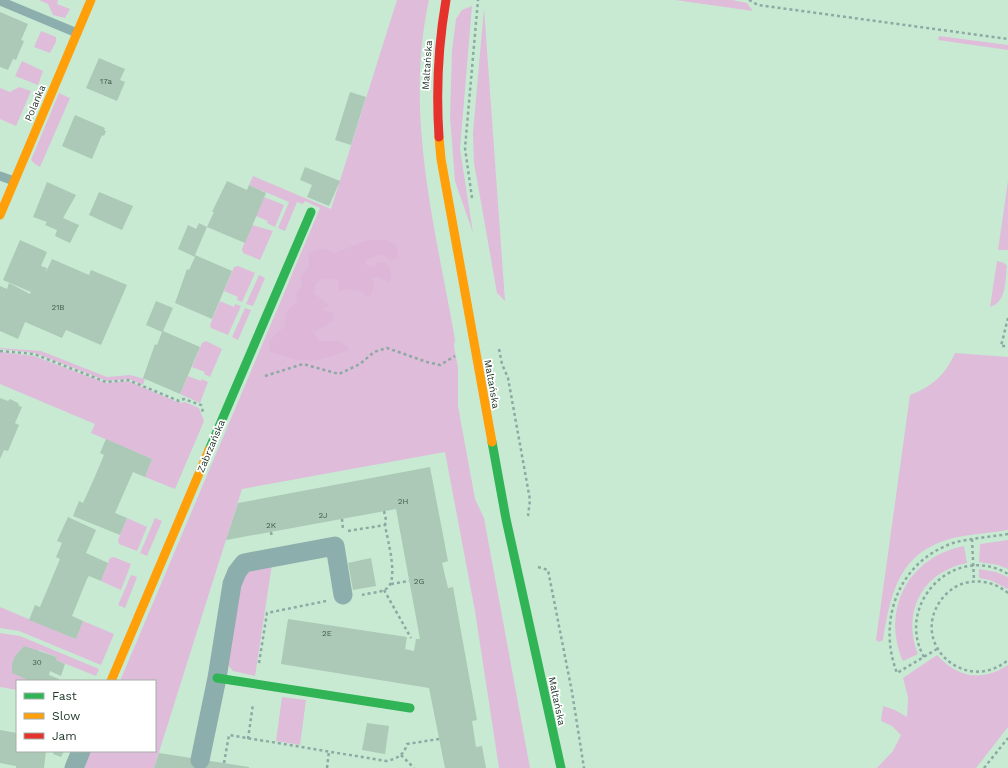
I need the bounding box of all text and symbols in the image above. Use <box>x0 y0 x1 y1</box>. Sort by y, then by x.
street label: Maltańska <box>420 40 434 90</box>
house number: 17a <box>100 77 112 86</box>
street label: Polanka <box>22 83 48 123</box>
house number: 21B <box>51 303 65 312</box>
street label: Maltańska <box>482 359 502 410</box>
street label: Zabrzańska <box>195 418 227 474</box>
house number: 2H <box>398 497 408 506</box>
house number: 2J <box>318 511 328 520</box>
house number: 2K <box>266 521 277 530</box>
house number: 2G <box>414 577 424 586</box>
house number: 2E <box>322 629 332 638</box>
house number: 30 <box>32 658 42 667</box>
street label: Maltańska <box>546 676 568 727</box>
legend <box>16 680 156 752</box>
text: Fast <box>52 689 77 703</box>
text: Slow <box>52 709 80 723</box>
text: Jam <box>52 729 77 743</box>

